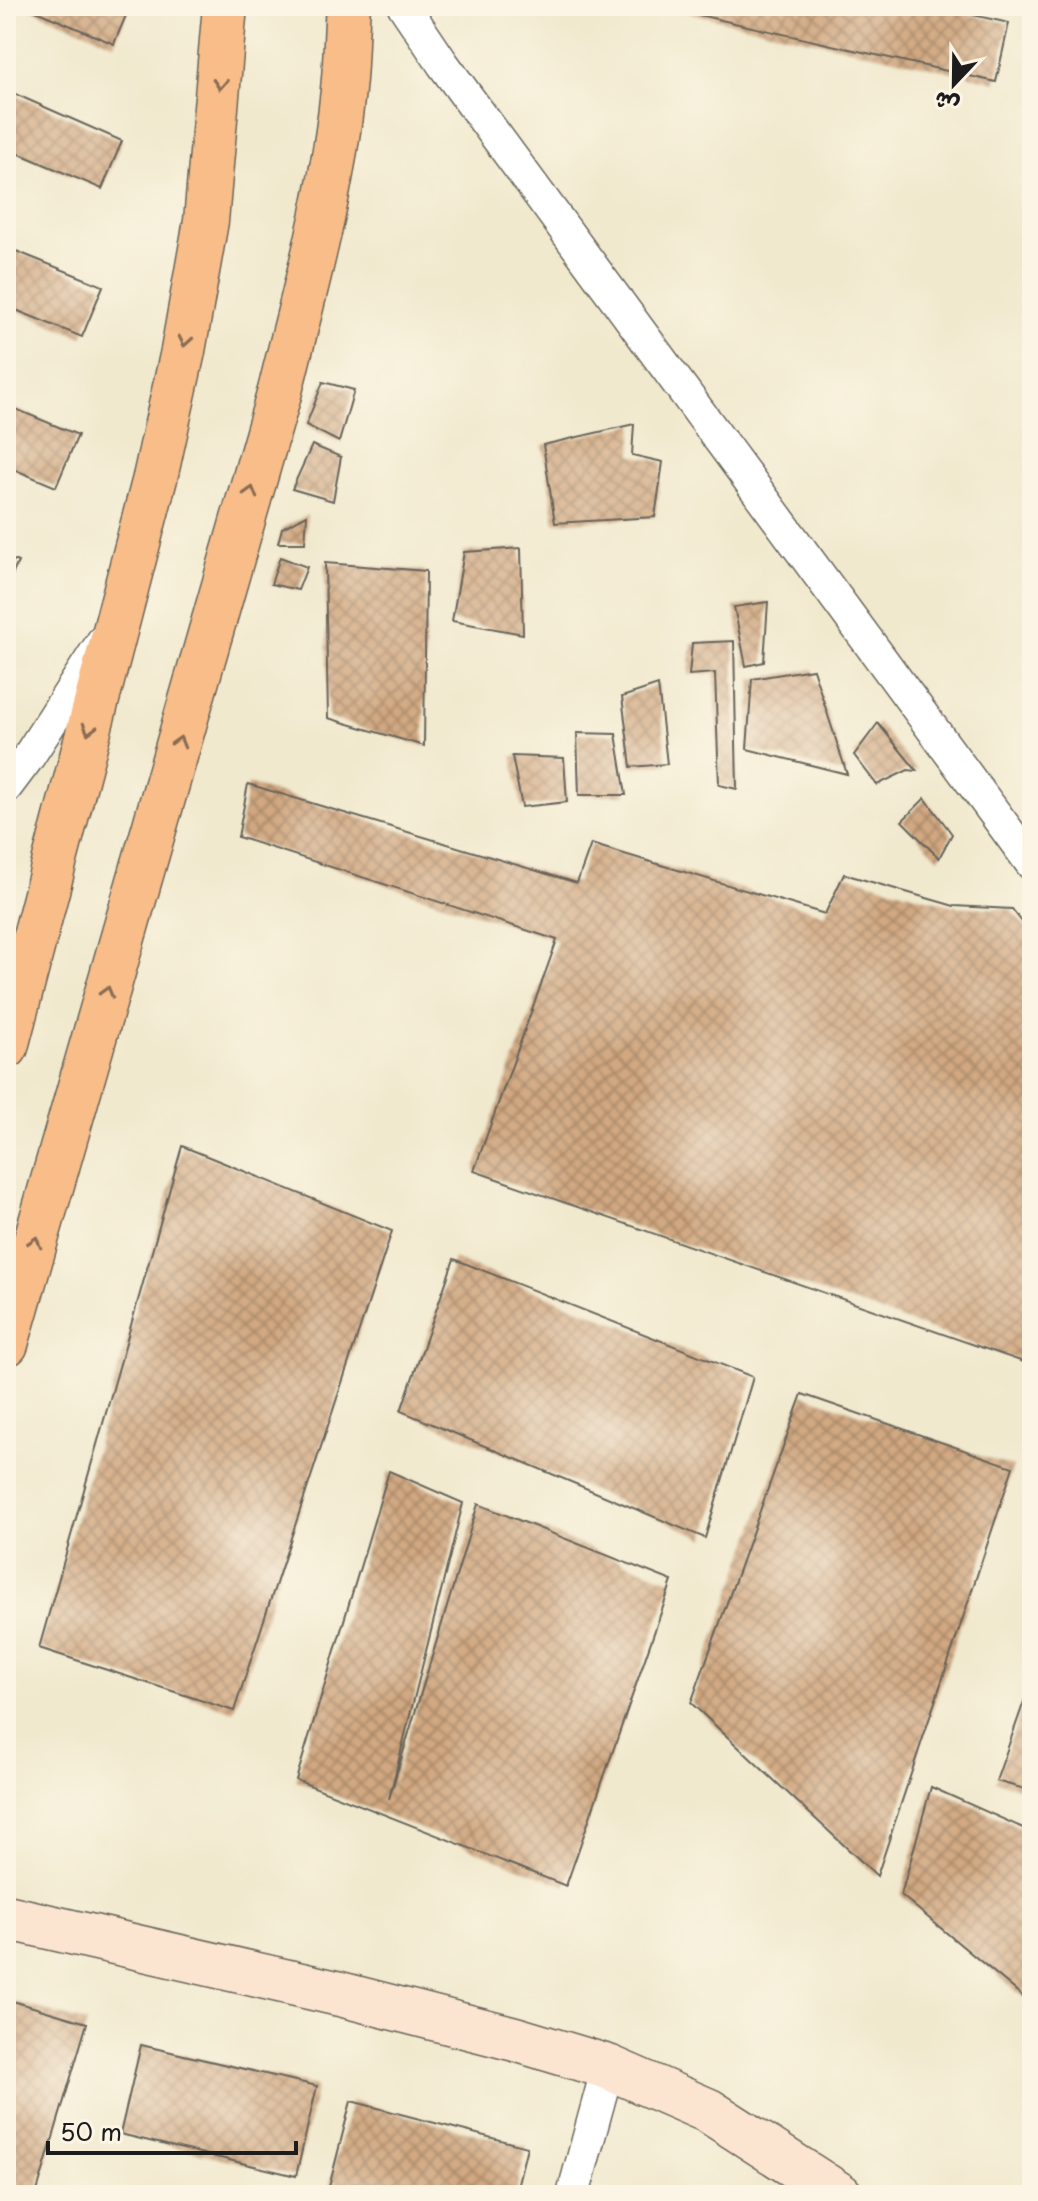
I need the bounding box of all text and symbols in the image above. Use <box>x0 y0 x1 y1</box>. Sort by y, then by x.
north arrow <box>914 44 994 124</box>
one-way arrow <box>212 78 229 91</box>
text: ش <box>929 84 963 124</box>
one-way arrow <box>177 335 194 348</box>
one-way arrow <box>242 486 258 500</box>
one-way arrow <box>81 722 98 736</box>
one-way arrow <box>170 736 186 750</box>
one-way arrow <box>98 986 114 999</box>
one-way arrow <box>26 1235 42 1249</box>
scale bar <box>48 2105 296 2155</box>
text: 50 m <box>60 2113 122 2149</box>

